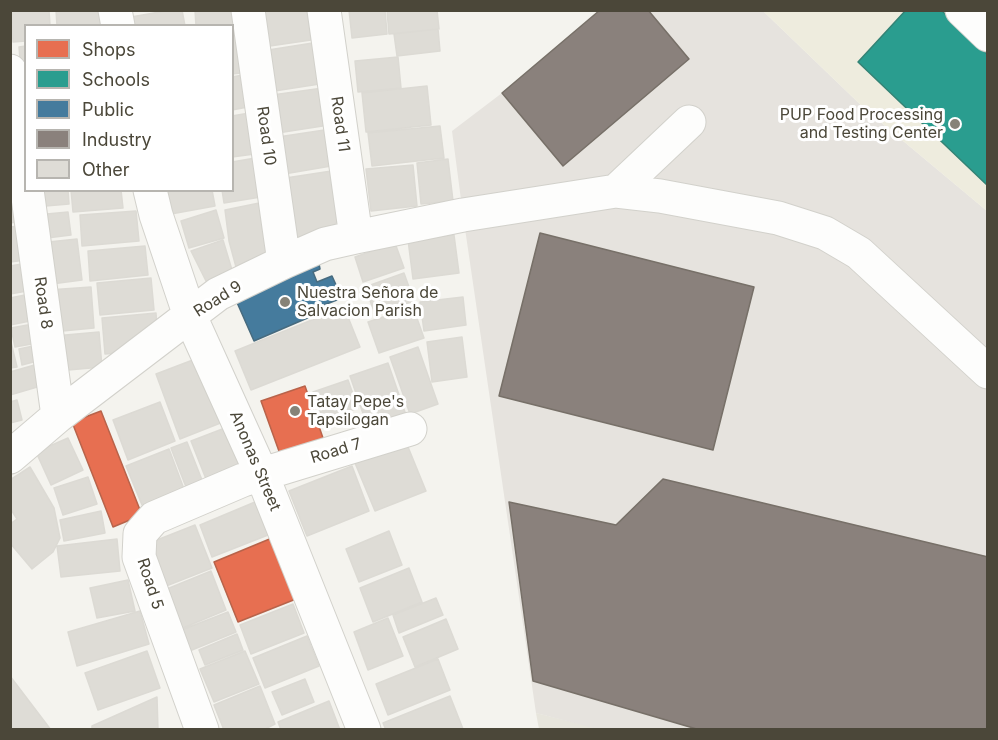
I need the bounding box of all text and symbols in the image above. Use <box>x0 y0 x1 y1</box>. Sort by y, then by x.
legend <box>24 24 234 192</box>
text: Shops <box>82 39 136 60</box>
text: Schools <box>82 69 150 90</box>
street label: Road 11 <box>327 95 353 153</box>
text: Public <box>82 99 134 120</box>
street label: Road 10 <box>252 105 280 167</box>
place label: PUP Food Processing and Testing Center <box>780 105 943 143</box>
marker: PUP Food Processing and Testing Center <box>948 117 962 131</box>
text: Industry <box>82 129 152 150</box>
text: Other <box>82 159 130 180</box>
street label: Road 8 <box>30 275 56 331</box>
street label: Road 9 <box>190 277 246 321</box>
place label: Nuestra Señora de Salvacion Parish <box>297 283 438 321</box>
marker: Nuestra Señora de Salvacion Parish <box>278 295 292 309</box>
place label: Tatay Pepe's Tapsilogan <box>307 392 404 430</box>
marker: Tatay Pepe's Tapsilogan <box>288 404 302 418</box>
street label: Anonas Street <box>225 408 285 514</box>
street label: Road 7 <box>308 434 364 468</box>
street label: Road 5 <box>133 556 167 612</box>

